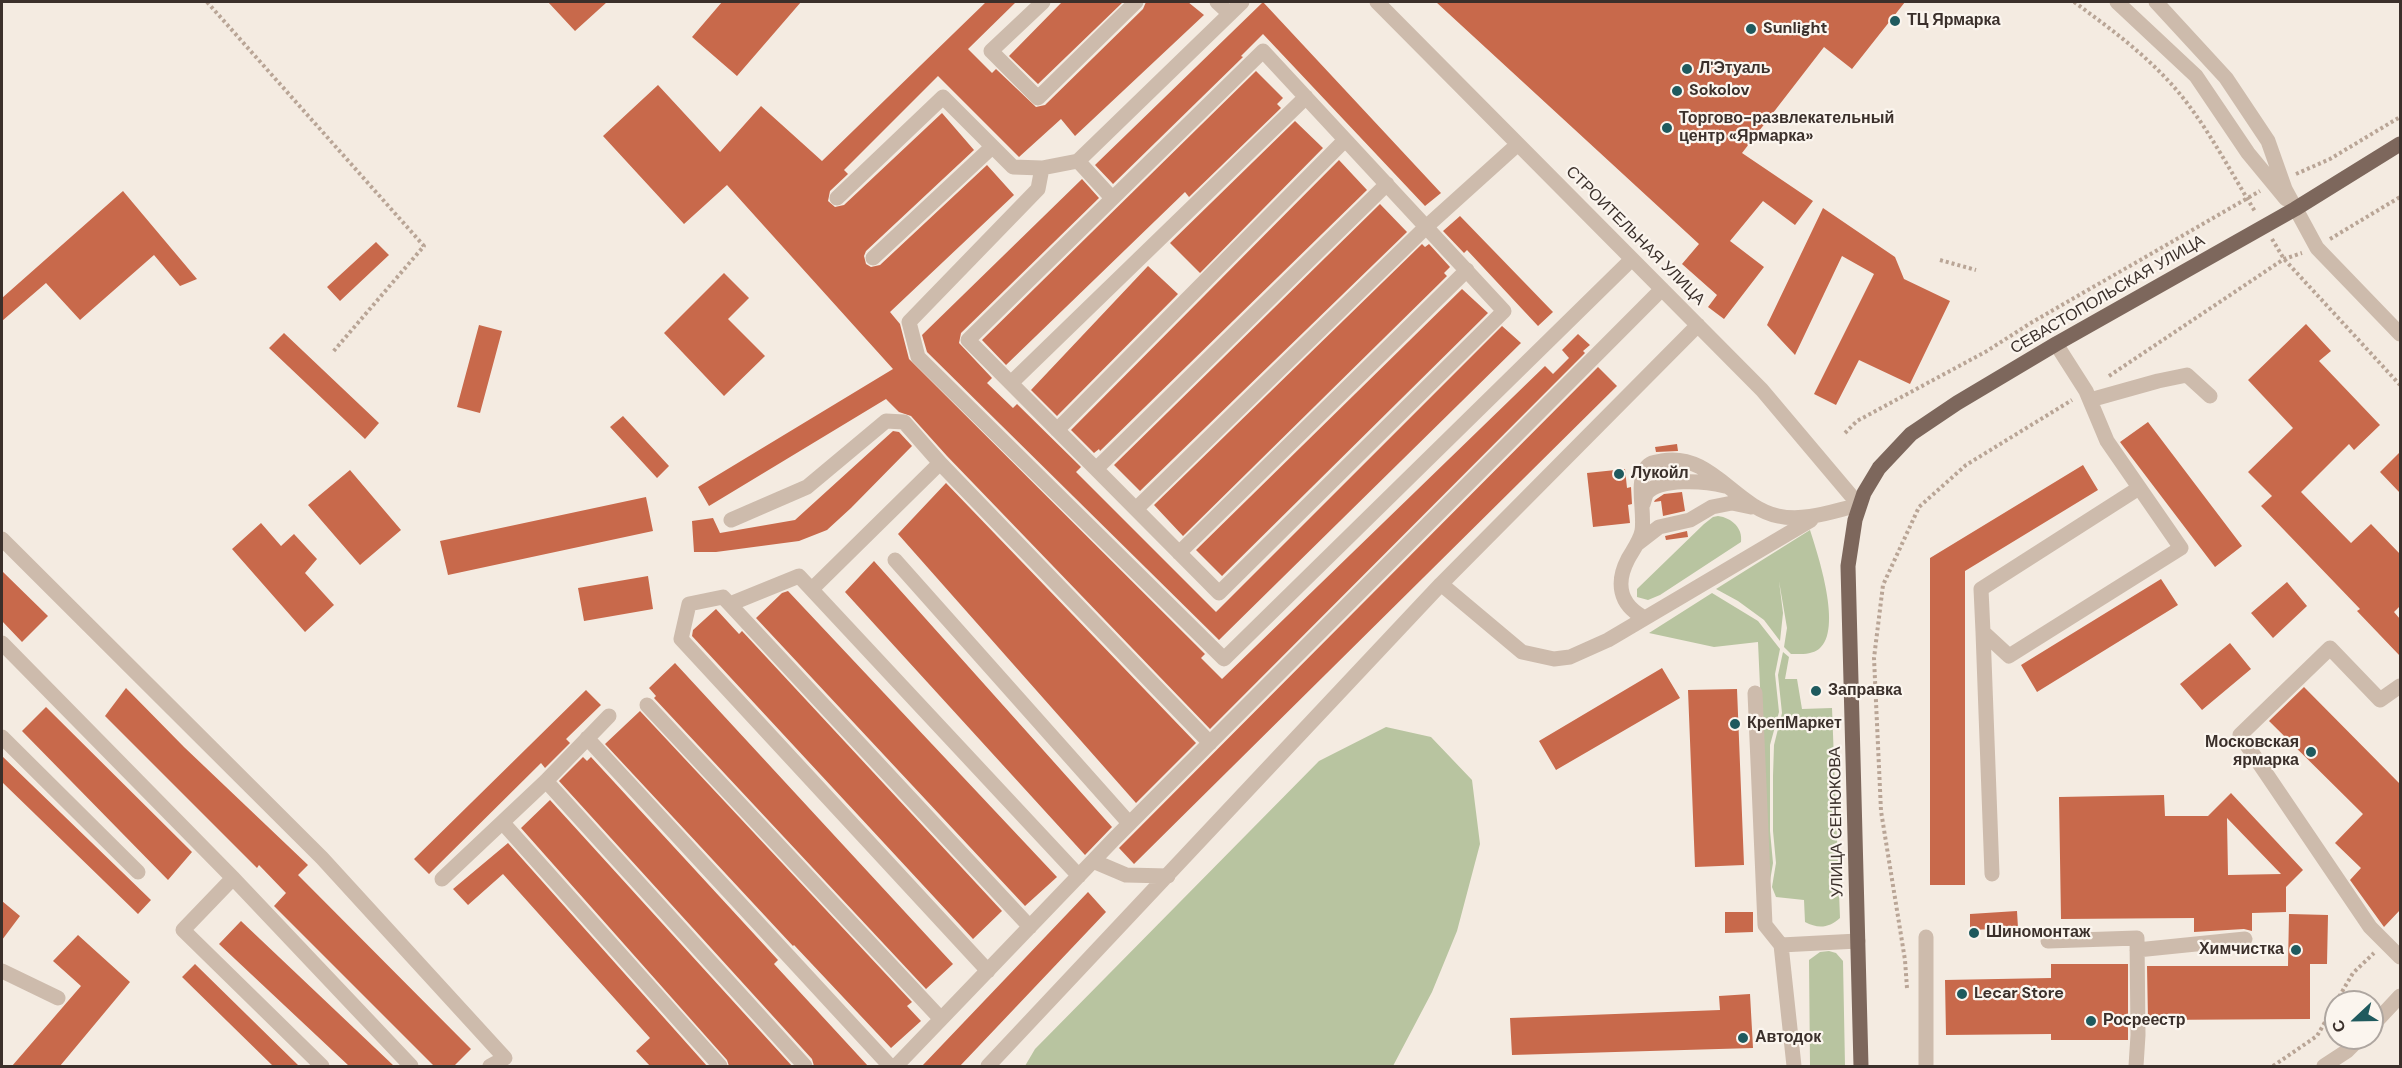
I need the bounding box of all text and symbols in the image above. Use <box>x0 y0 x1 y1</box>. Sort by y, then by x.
place label: ТЦ Ярмарка <box>1907 11 2000 31</box>
marker: ТЦ Ярмарка <box>1888 14 1902 28</box>
place label: Sunlight <box>1763 19 1827 39</box>
marker: Sunlight <box>1744 22 1758 36</box>
place label: Л'Этуаль <box>1699 59 1771 79</box>
marker: Л'Этуаль <box>1680 62 1694 76</box>
place label: Sokolov <box>1689 81 1749 101</box>
marker: Sokolov <box>1670 84 1684 98</box>
place label: Торгово-развлекательный центр «Ярмарка» <box>1679 109 1894 147</box>
marker: Торгово-развлекательный центр «Ярмарка» <box>1660 121 1674 135</box>
street label: СТРОИТЕЛЬНАЯ УЛИЦА <box>1562 163 1708 309</box>
street label: СЕВАСТОПОЛЬСКАЯ УЛИЦА <box>2007 231 2209 359</box>
place label: Лукойл <box>1631 464 1689 484</box>
marker: Лукойл <box>1612 467 1626 481</box>
place label: Заправка <box>1828 681 1902 701</box>
marker: Заправка <box>1809 684 1823 698</box>
place label: КрепМаркет <box>1747 714 1842 734</box>
marker: КрепМаркет <box>1728 717 1742 731</box>
place label: Московская ярмарка <box>2205 733 2299 771</box>
marker: Московская ярмарка <box>2304 745 2318 759</box>
street label: УЛИЦА СЕНЮКОВА <box>1826 746 1848 898</box>
place label: Шиномонтаж <box>1986 923 2090 943</box>
marker: Шиномонтаж <box>1967 926 1981 940</box>
place label: Химчистка <box>2199 940 2284 960</box>
marker: Химчистка <box>2289 943 2303 957</box>
place label: Lecar Store <box>1974 984 2064 1004</box>
marker: Lecar Store <box>1955 987 1969 1001</box>
north arrow <box>2324 990 2384 1050</box>
place label: Росреестр <box>2103 1011 2186 1031</box>
marker: Росреестр <box>2084 1014 2098 1028</box>
text: С <box>2327 1017 2351 1035</box>
place label: Автодок <box>1755 1028 1821 1048</box>
marker: Автодок <box>1736 1031 1750 1045</box>

